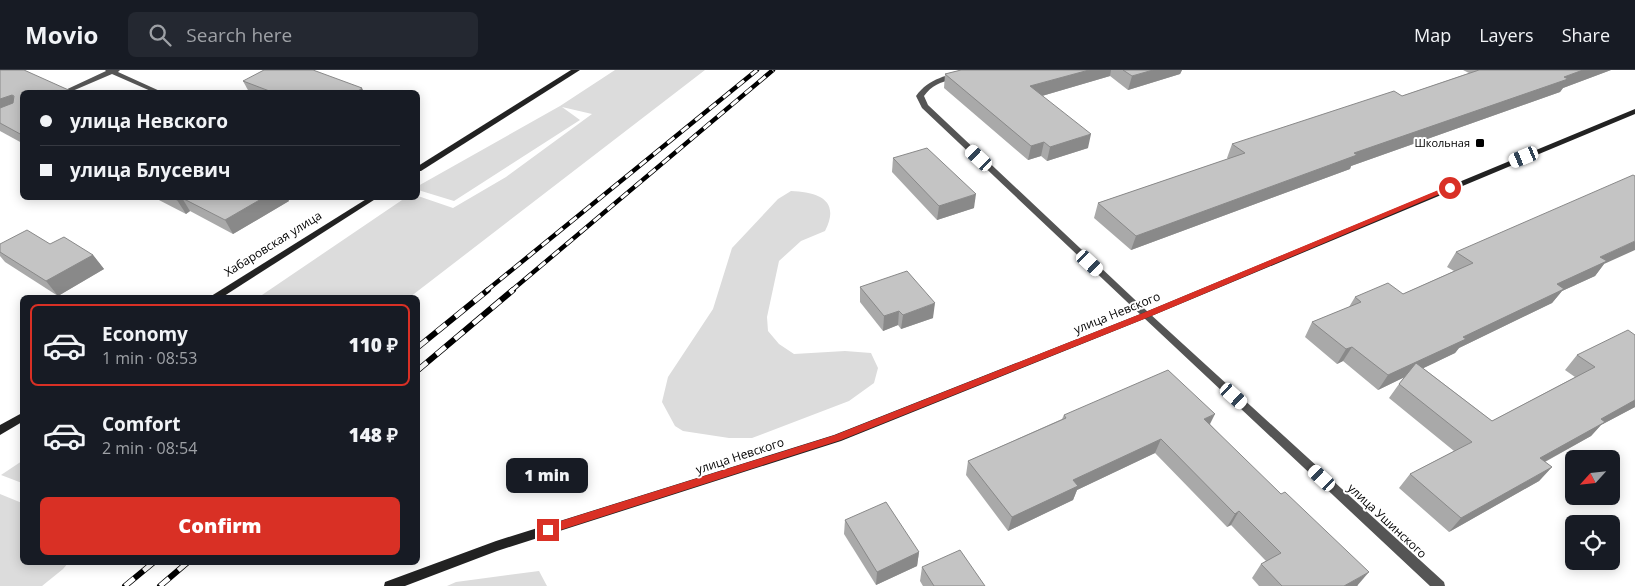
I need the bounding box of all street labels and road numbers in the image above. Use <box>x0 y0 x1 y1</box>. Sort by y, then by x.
street label: Хабаровская улица <box>221 207 325 280</box>
street label: улица Невского <box>1071 287 1163 338</box>
street label: улица Невского <box>694 433 786 478</box>
street label: улица Ушинского <box>1344 479 1431 562</box>

